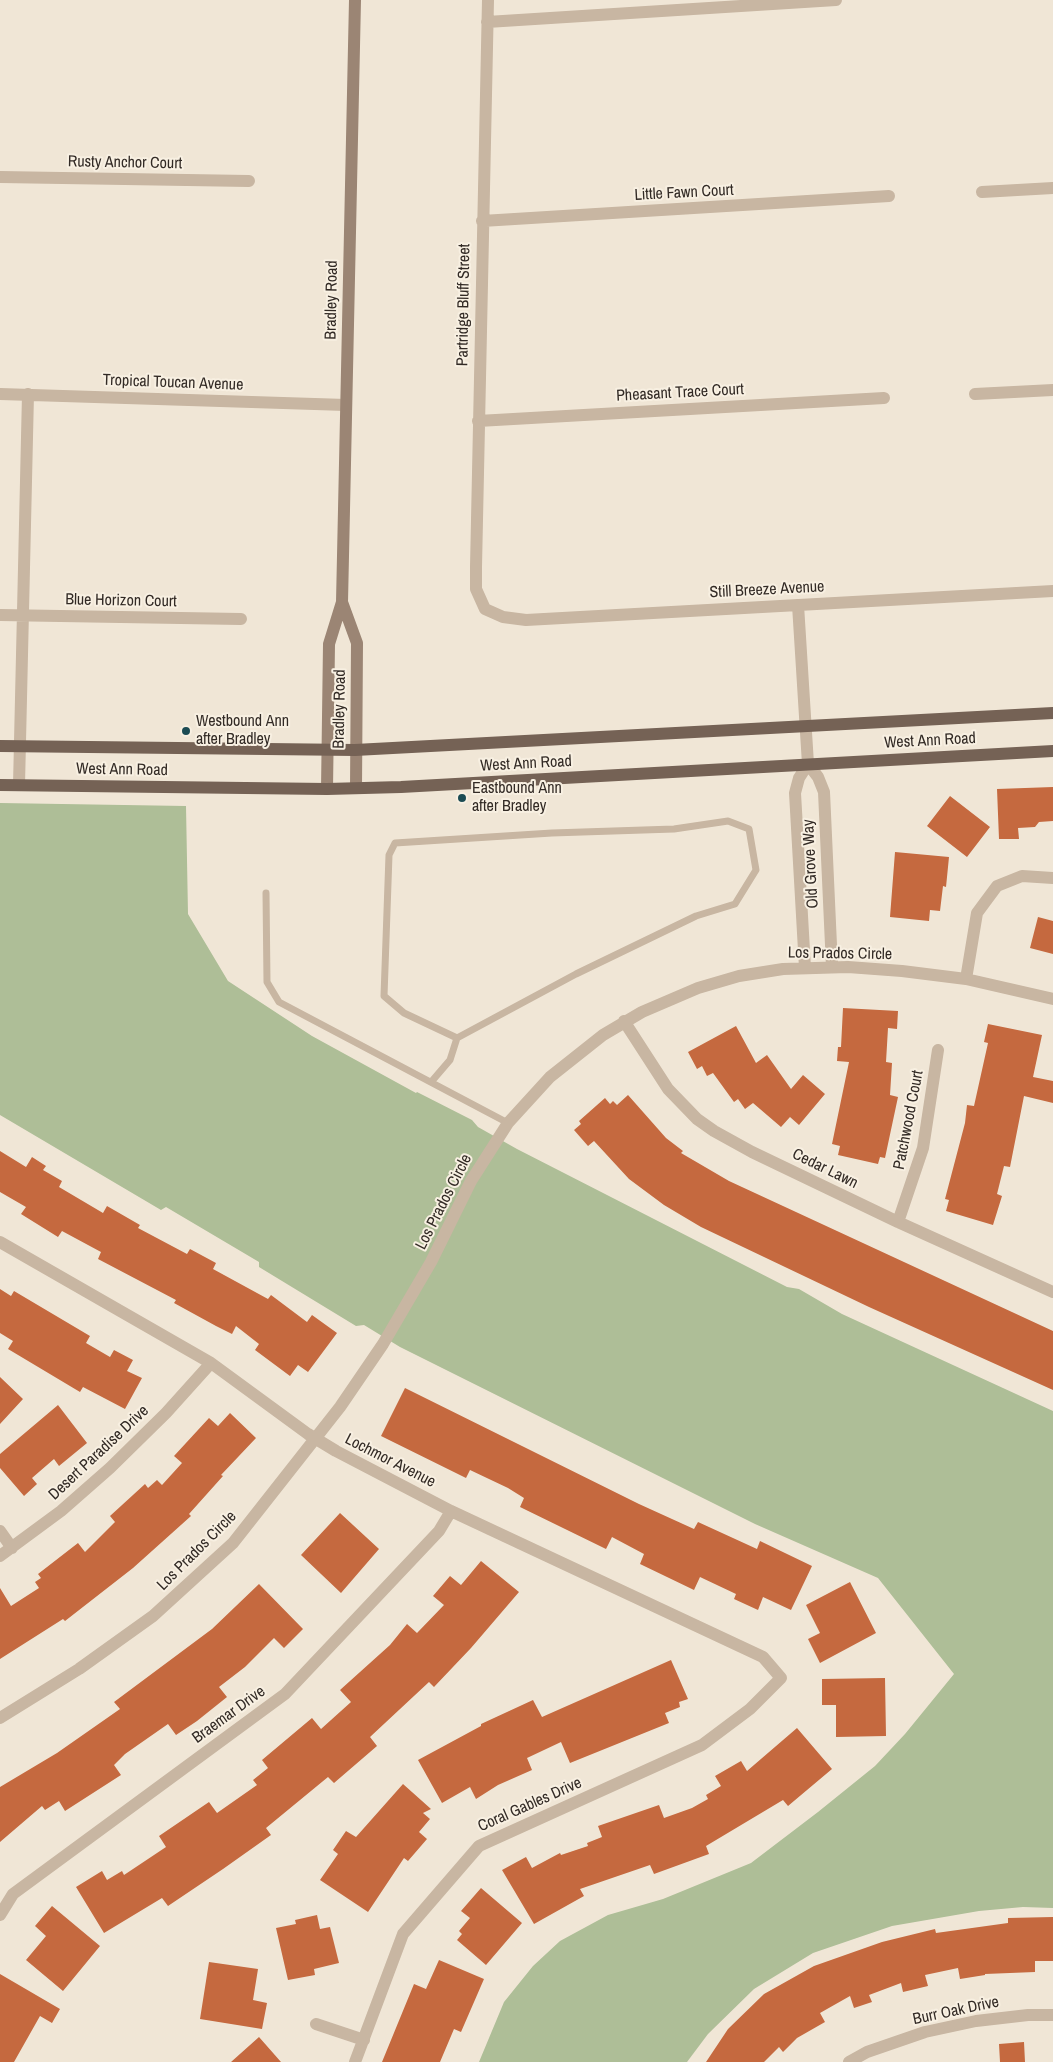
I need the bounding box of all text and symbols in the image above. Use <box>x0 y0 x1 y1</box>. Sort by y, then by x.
street label: Rusty Anchor Court <box>68 152 182 174</box>
street label: Little Fawn Court <box>634 181 734 205</box>
street label: Partridge Bluff Street <box>453 244 475 366</box>
street label: Bradley Road <box>322 260 342 340</box>
street label: Tropical Toucan Avenue <box>102 371 244 395</box>
street label: Pheasant Trace Court <box>616 380 744 406</box>
street label: Still Breeze Avenue <box>709 577 825 603</box>
street label: Blue Horizon Court <box>65 590 177 612</box>
street label: Bradley Road <box>330 669 350 749</box>
place label: Westbound Ann after Bradley <box>196 712 289 750</box>
marker: Westbound Ann after Bradley <box>180 725 192 737</box>
street label: West Ann Road <box>884 729 976 753</box>
street label: West Ann Road <box>480 752 572 776</box>
street label: West Ann Road <box>76 760 168 780</box>
place label: Eastbound Ann after Bradley <box>472 779 562 817</box>
marker: Eastbound Ann after Bradley <box>456 792 468 804</box>
street label: Old Grove Way <box>799 819 823 909</box>
street label: Los Prados Circle <box>788 943 892 965</box>
street label: Patchwood Court <box>890 1069 928 1171</box>
street label: Cedar Lawn <box>789 1145 861 1193</box>
street label: Los Prados Circle <box>412 1151 476 1253</box>
street label: Desert Paradise Drive <box>45 1402 153 1504</box>
street label: Lochmor Avenue <box>342 1430 438 1492</box>
street label: Los Prados Circle <box>153 1507 241 1595</box>
street label: Braemar Drive <box>189 1682 269 1748</box>
street label: Coral Gables Drive <box>475 1774 585 1836</box>
street label: Burr Oak Drive <box>911 1993 1001 2029</box>

